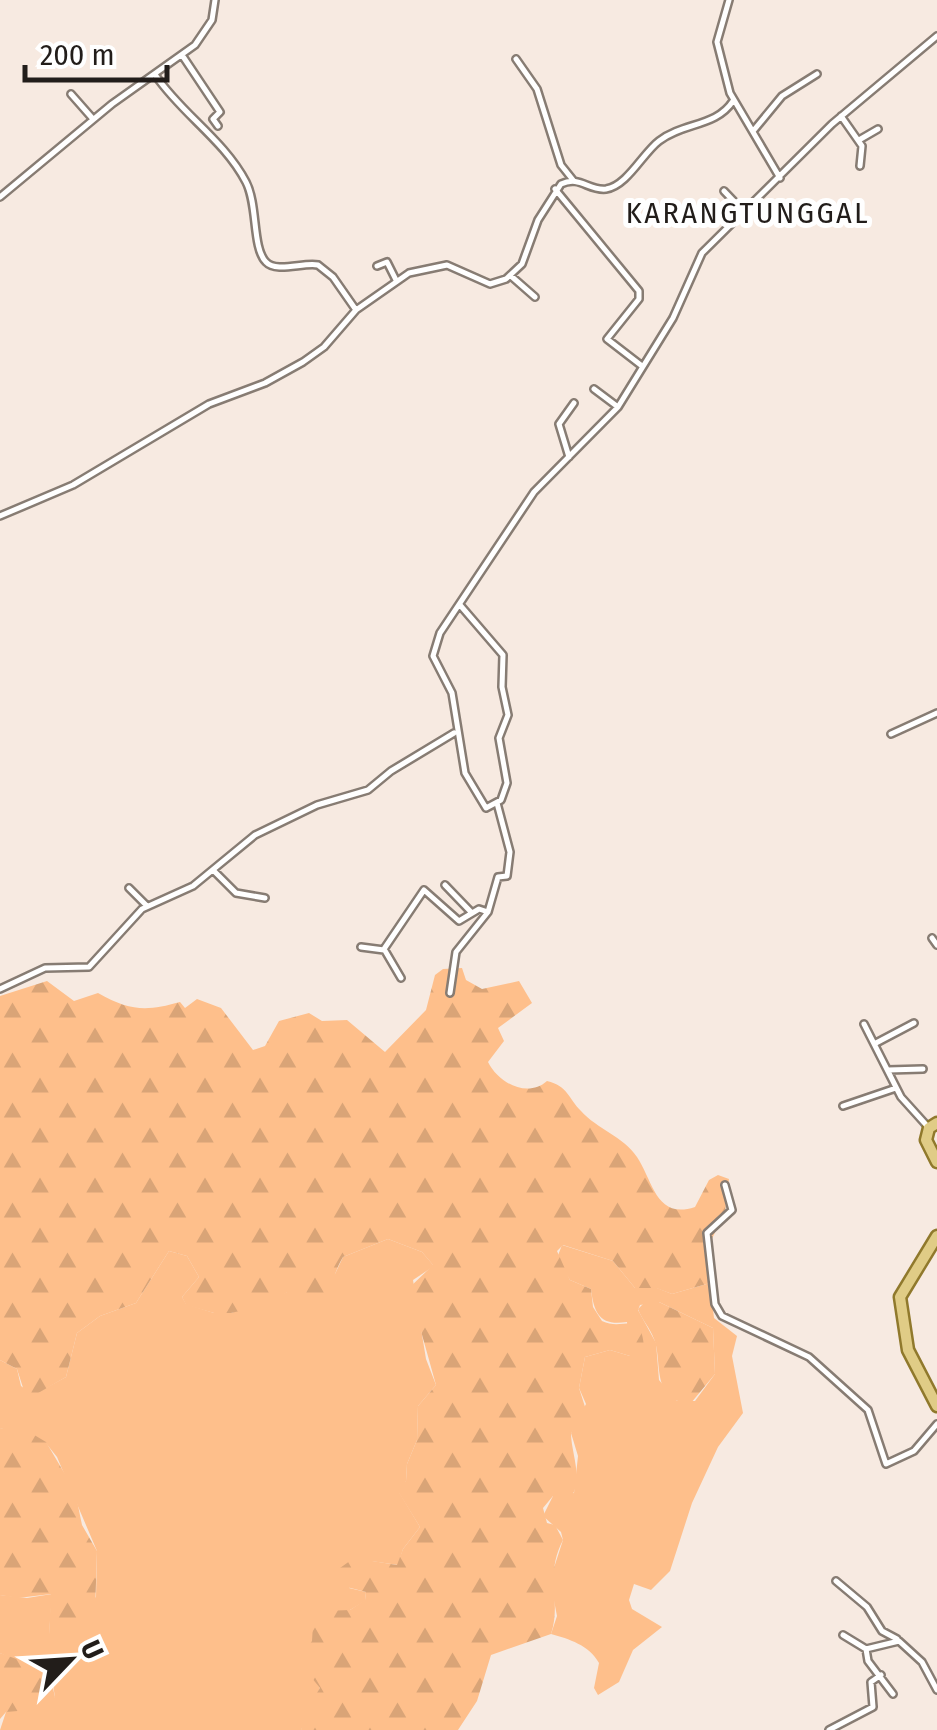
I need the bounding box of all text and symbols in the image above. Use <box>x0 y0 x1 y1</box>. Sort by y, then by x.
scale bar <box>25 20 168 82</box>
text: 200 m <box>40 37 115 73</box>
district label: KARANGTUNGGAL <box>626 195 870 231</box>
north arrow <box>20 1610 120 1710</box>
text: U <box>74 1635 111 1664</box>

